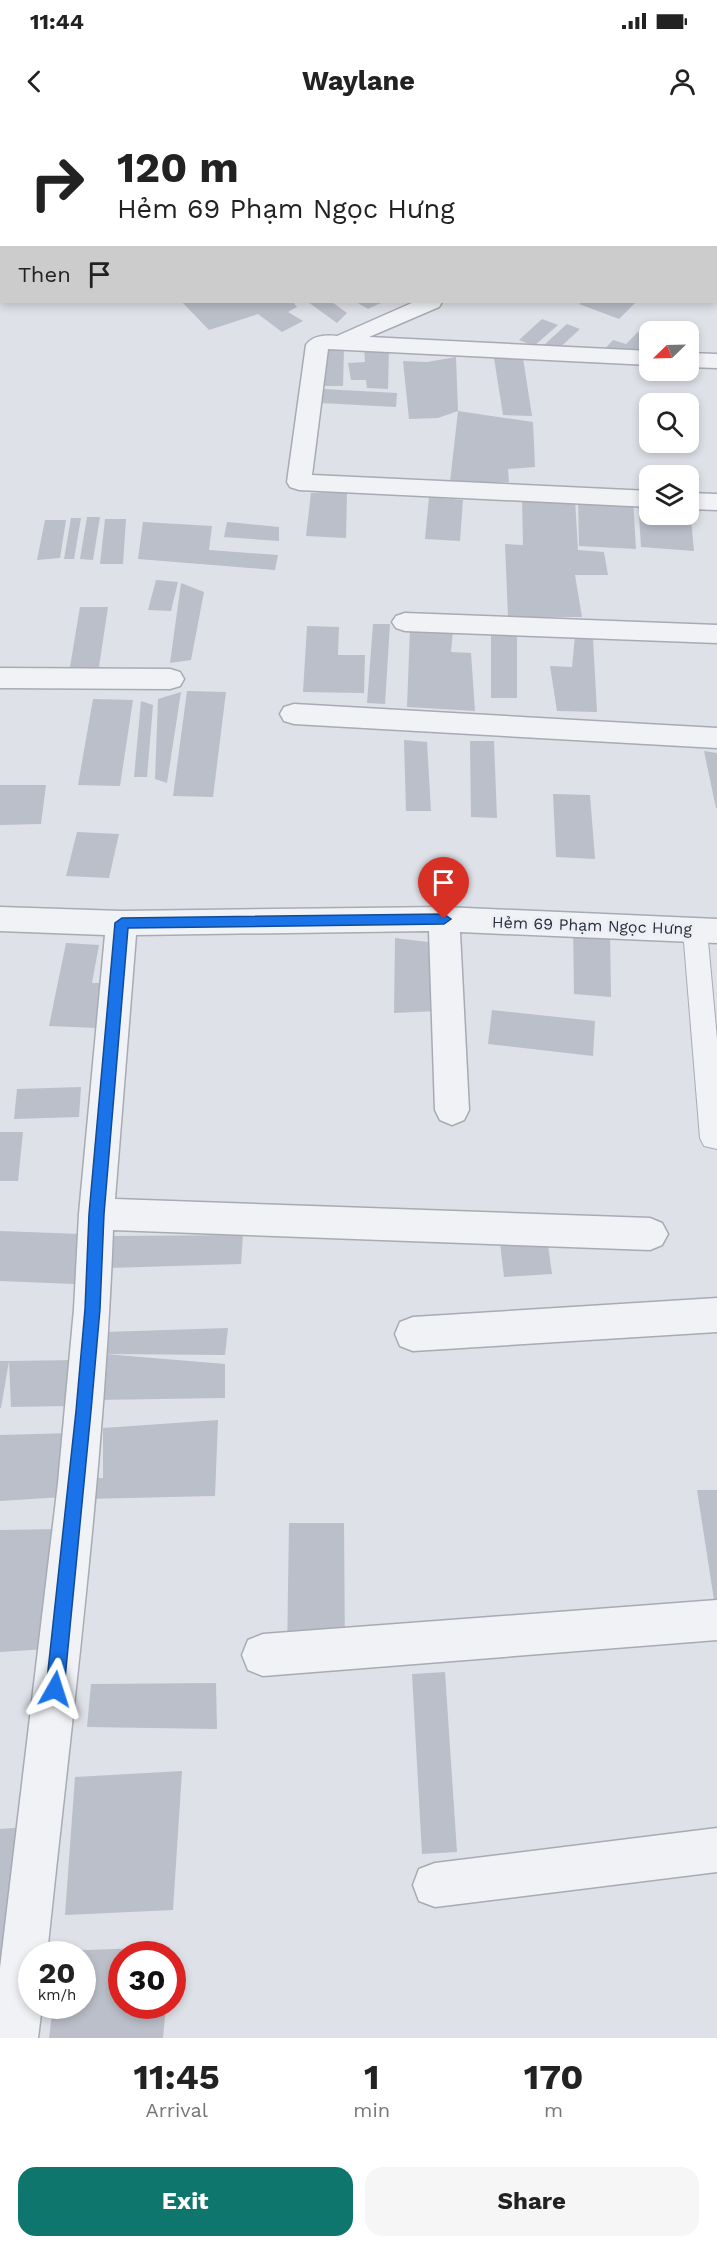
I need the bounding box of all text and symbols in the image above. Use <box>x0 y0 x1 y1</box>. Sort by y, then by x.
text: 11:44 <box>30 9 84 34</box>
icon: back <box>18 65 51 98</box>
text: Waylane <box>302 65 415 97</box>
icon: person <box>666 65 699 98</box>
text: 120 m <box>117 143 239 192</box>
icon: right <box>18 144 96 222</box>
text: Hẻm 69 Phạm Ngọc Hưng <box>117 193 455 225</box>
icon: arrive <box>83 258 116 291</box>
text: Then <box>18 262 71 287</box>
north arrow <box>639 321 699 381</box>
map controls <box>639 321 699 525</box>
button: search <box>639 393 699 453</box>
button: layers <box>639 465 699 525</box>
pin <box>418 857 469 919</box>
icon: arrive <box>427 866 460 899</box>
street label: Hẻm 69 Phạm Ngọc Hưng <box>492 913 693 939</box>
position arrow <box>23 1657 87 1721</box>
speed limit sign: 30 <box>108 1941 186 2019</box>
text: 20 <box>38 1955 76 1990</box>
text: km/h <box>38 1986 76 2004</box>
text: 11:45 <box>134 2056 220 2098</box>
text: 1 <box>364 2056 379 2098</box>
text: 170 <box>524 2056 583 2098</box>
text: Arrival <box>145 2098 208 2122</box>
text: min <box>353 2098 390 2122</box>
text: m <box>544 2098 563 2122</box>
button: Exit <box>18 2167 353 2236</box>
button: Share <box>365 2167 699 2236</box>

